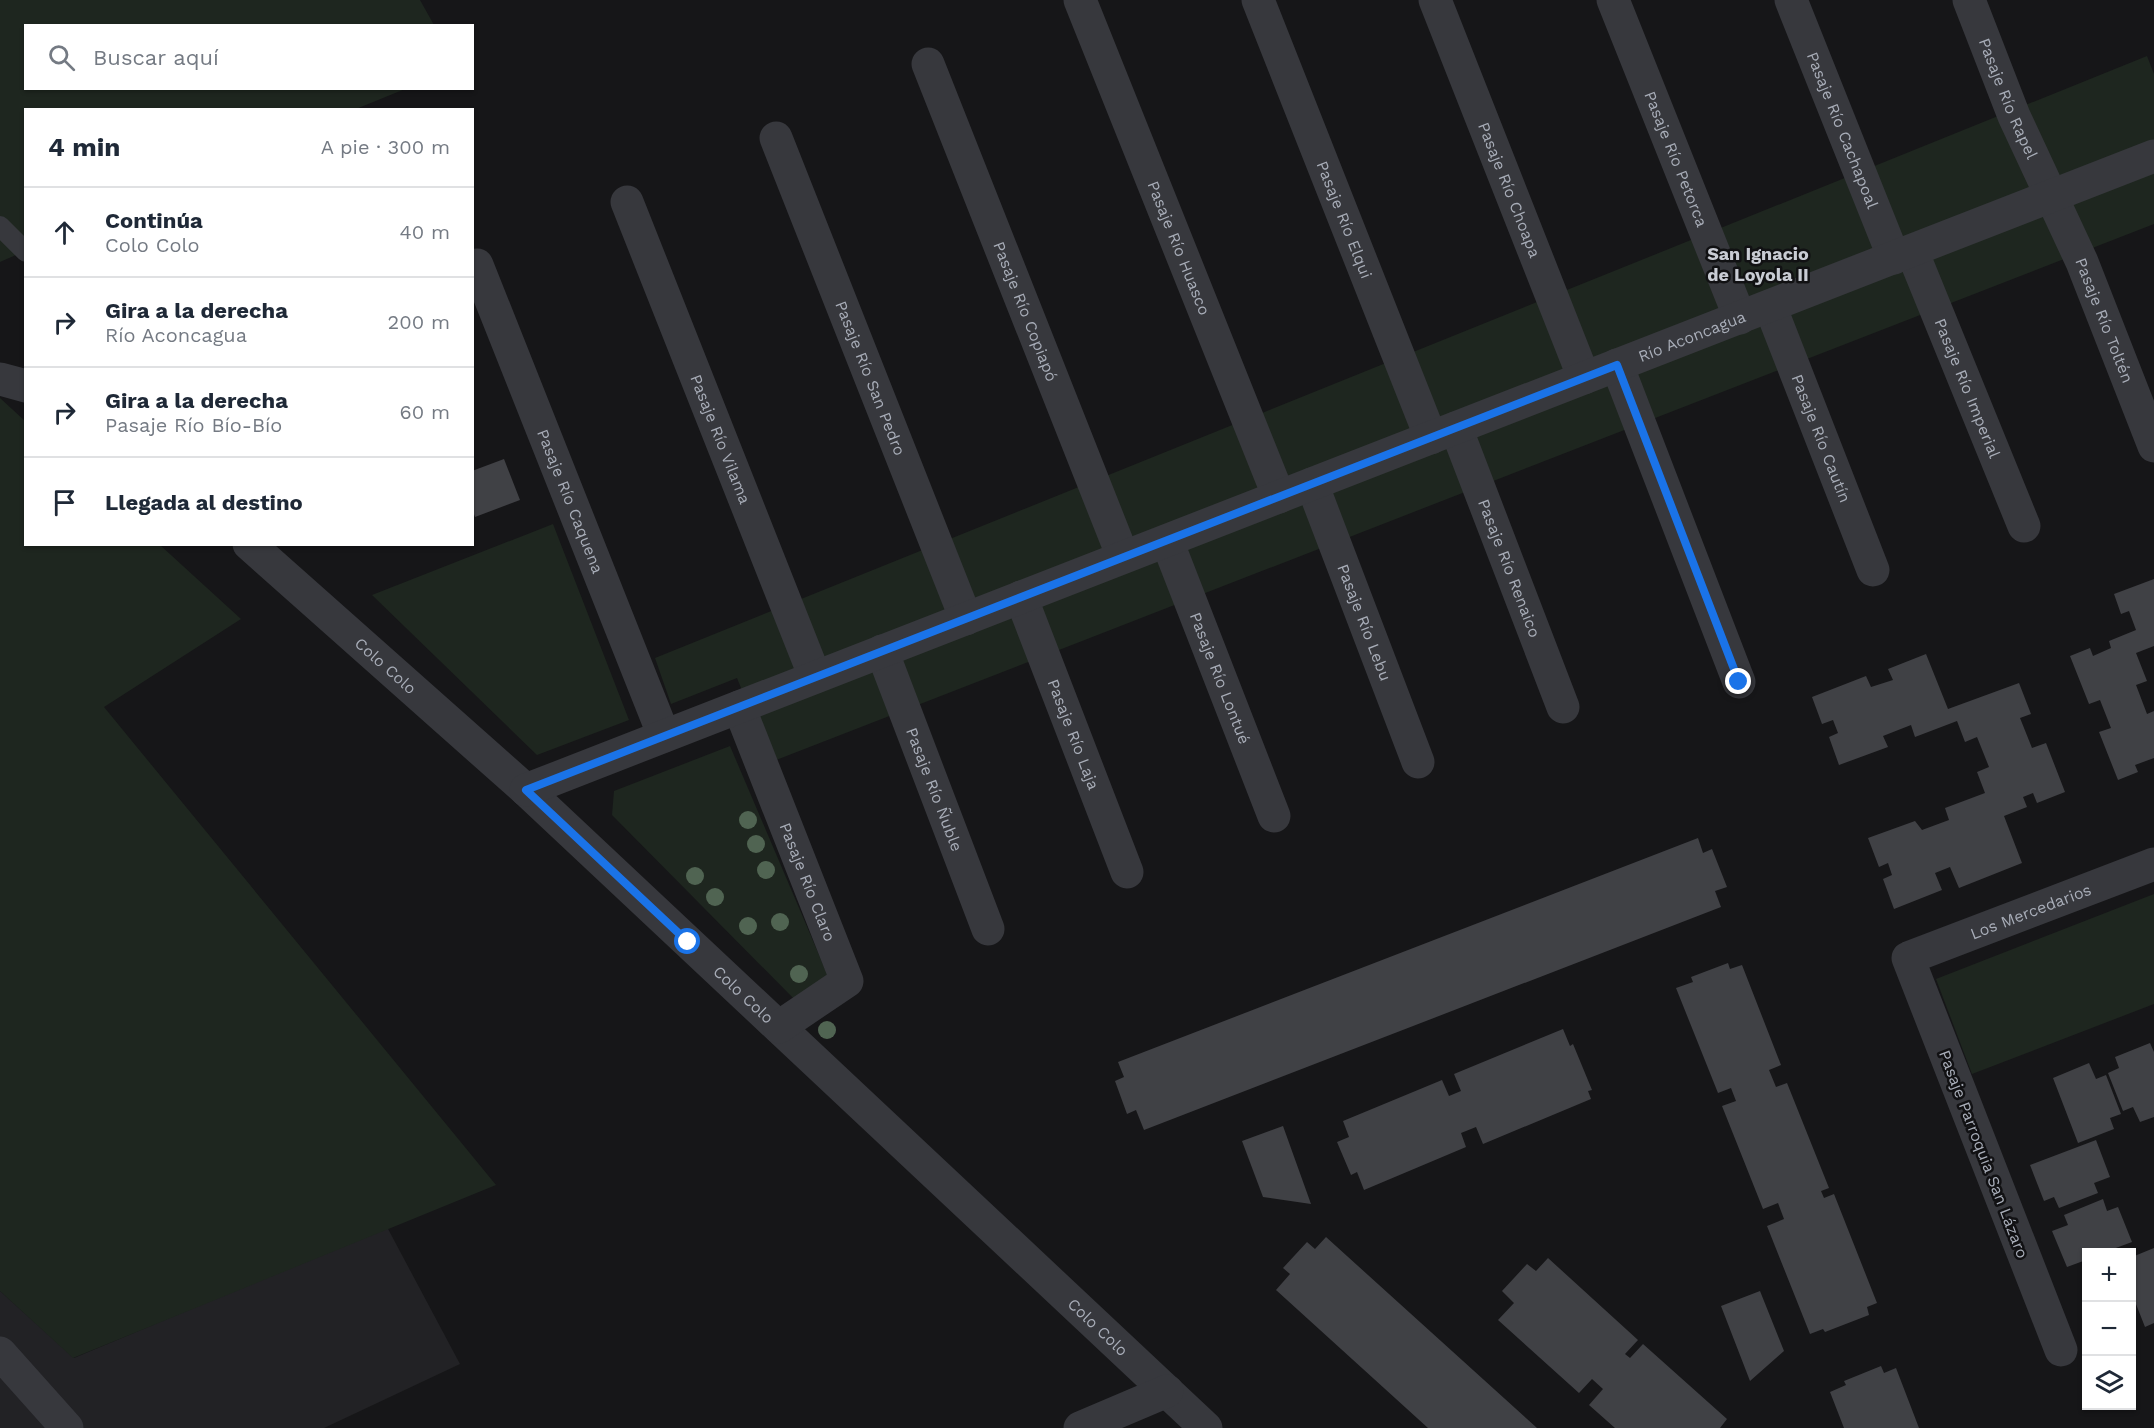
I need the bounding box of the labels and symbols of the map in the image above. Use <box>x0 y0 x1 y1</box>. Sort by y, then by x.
street label: Pasaje Río Rapel <box>1975 35 2042 162</box>
street label: Pasaje Río Cachapoal <box>1803 49 1882 211</box>
street label: Pasaje Río Petorca <box>1640 88 1712 230</box>
street label: Pasaje Río Choapa <box>1474 120 1545 260</box>
street label: Pasaje Río Elqui <box>1313 158 1376 281</box>
street label: Pasaje Río Huasco <box>1143 178 1214 318</box>
street label: Pasaje Río Copiapó <box>989 239 1062 384</box>
district label: San Ignacio de Loyola II <box>1707 243 1809 285</box>
street label: Pasaje Río Toltén <box>2071 255 2137 386</box>
street label: Pasaje Río San Pedro <box>831 298 909 458</box>
street label: Río Aconcagua <box>1636 307 1748 366</box>
street label: Pasaje Río Imperial <box>1930 316 2004 461</box>
street label: Pasaje Río Vilama <box>686 372 755 507</box>
street label: Pasaje Río Cautín <box>1788 372 1855 505</box>
street label: Pasaje Río Caquena <box>533 426 607 576</box>
street label: Pasaje Río Renaico <box>1474 496 1544 640</box>
street label: Pasaje Río Lebu <box>1333 561 1395 684</box>
street label: Pasaje Río Lontué <box>1186 610 1254 747</box>
street label: Colo Colo <box>351 634 420 698</box>
route end <box>1725 668 1751 694</box>
street label: Pasaje Río Laja <box>1043 676 1103 792</box>
street label: Pasaje Río Ñuble <box>902 725 966 854</box>
street label: Pasaje Río Claro <box>776 820 839 944</box>
street label: Los Mercedarios <box>1968 880 2094 943</box>
route start <box>674 928 700 954</box>
street label: Colo Colo <box>709 962 777 1027</box>
street label: Pasaje Parroquia San Lázaro <box>1935 1047 2032 1261</box>
street label: Colo Colo <box>1064 1294 1132 1360</box>

